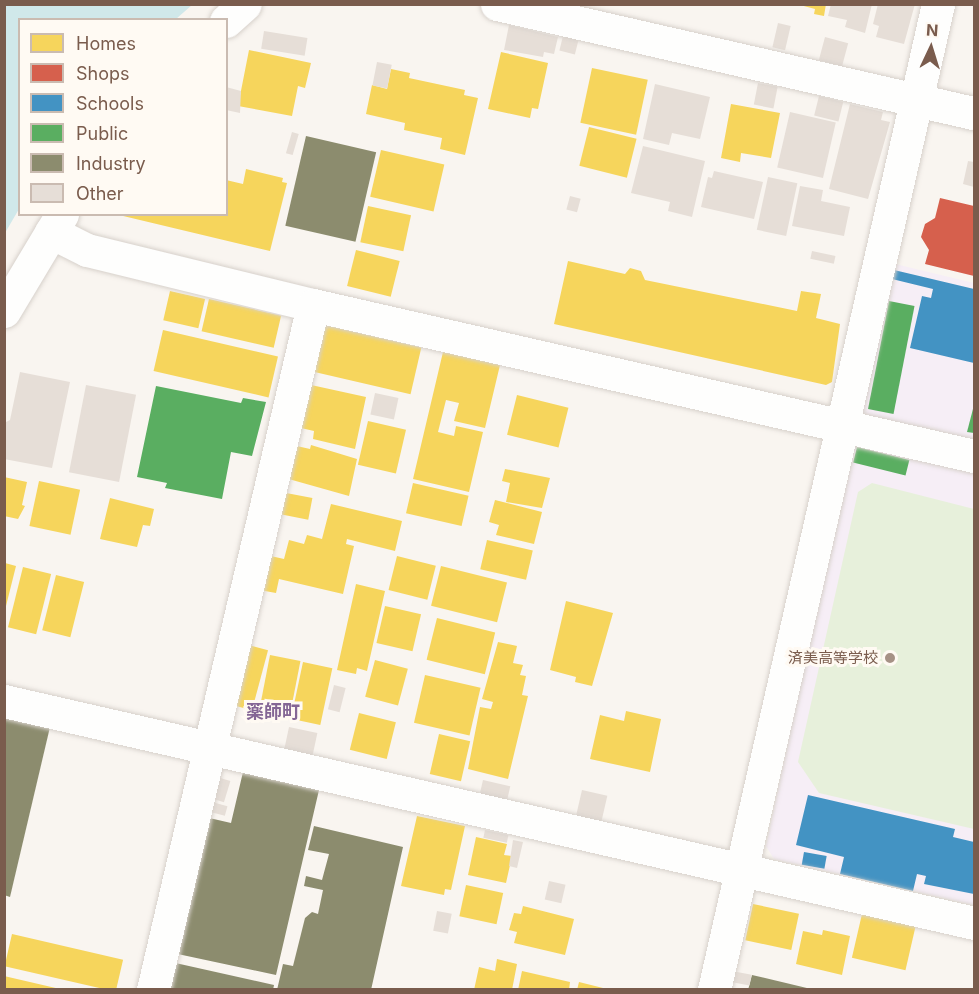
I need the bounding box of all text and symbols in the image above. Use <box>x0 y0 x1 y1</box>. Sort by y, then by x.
legend <box>18 18 228 216</box>
north arrow <box>901 18 961 78</box>
text: N <box>925 20 939 40</box>
text: Homes <box>76 33 136 54</box>
text: Shops <box>76 63 130 84</box>
text: Schools <box>76 93 144 114</box>
text: Public <box>76 123 128 144</box>
text: Industry <box>76 153 146 174</box>
text: Other <box>76 183 124 204</box>
place label: 済美高等学校 <box>788 649 878 667</box>
marker: 済美高等学校 <box>883 651 897 665</box>
district label: 薬師町 <box>246 701 300 723</box>

